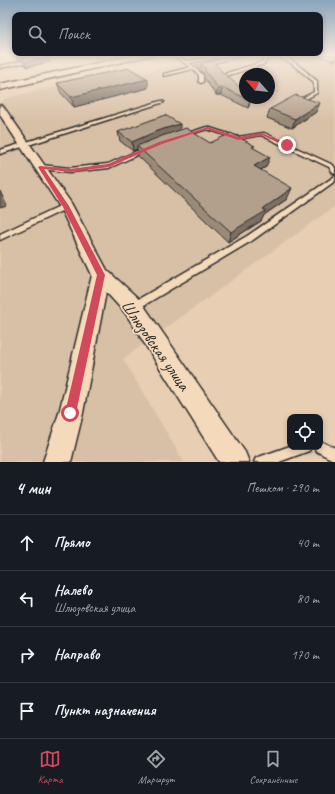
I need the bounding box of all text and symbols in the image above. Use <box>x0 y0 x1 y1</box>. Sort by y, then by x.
search box <box>12 12 323 56</box>
icon: search <box>26 23 48 45</box>
text: Поиск <box>58 25 90 44</box>
north arrow <box>239 68 275 104</box>
route end <box>278 136 296 154</box>
street label: Шлюзовская улица <box>116 296 196 397</box>
route start <box>61 404 79 422</box>
map controls <box>287 414 323 450</box>
button: locate <box>287 414 323 450</box>
text: 4 мин <box>16 478 51 499</box>
text: Пешком · 290 m <box>246 480 319 496</box>
icon: ahead <box>16 532 38 554</box>
text: Прямо <box>54 533 90 552</box>
text: 40 m <box>297 535 319 551</box>
text: Налево <box>54 581 92 600</box>
icon: left <box>16 588 38 610</box>
text: 80 m <box>297 591 319 607</box>
text: Шлюзовская улица <box>54 600 135 616</box>
icon: right <box>16 644 38 666</box>
text: Направо <box>54 645 100 664</box>
text: 170 m <box>291 647 319 663</box>
icon: arrive <box>16 700 38 722</box>
text: Пункт назначения <box>54 701 156 720</box>
tab: Карта <box>38 748 63 786</box>
tab: Маршрут <box>138 748 174 786</box>
tab: Сохранённые <box>250 748 297 786</box>

